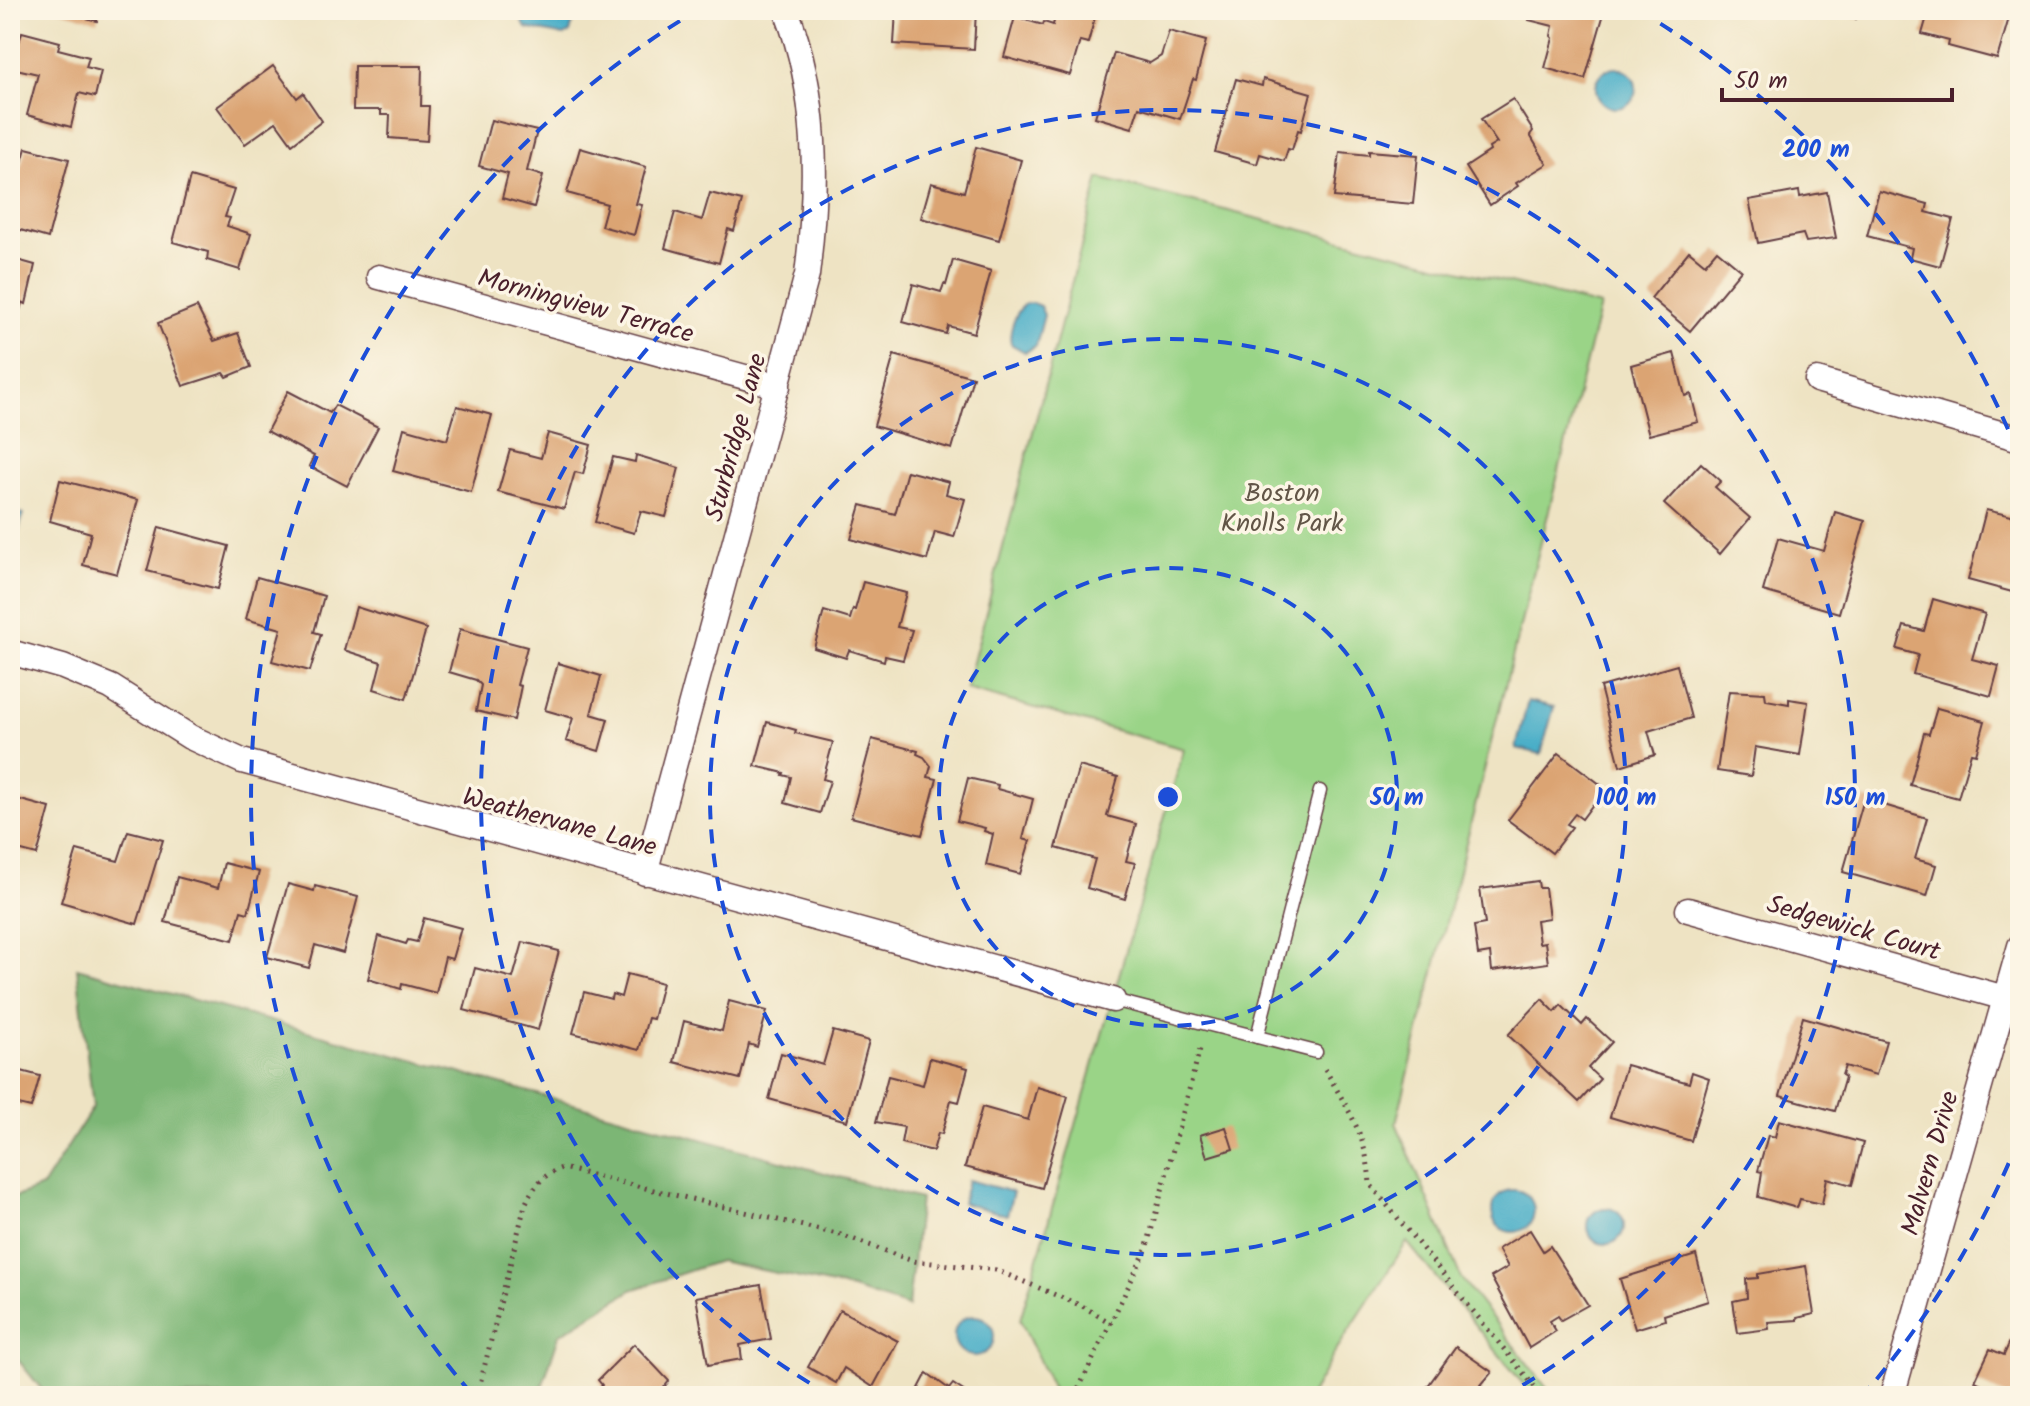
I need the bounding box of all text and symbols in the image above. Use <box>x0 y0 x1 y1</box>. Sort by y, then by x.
scale bar <box>1722 52 1952 102</box>
text: 50 m <box>1734 62 1788 101</box>
text: 200 m <box>1782 131 1850 170</box>
street label: Morningview Terrace <box>473 258 699 356</box>
street label: Sturbridge Lane <box>694 348 780 526</box>
park label: Boston Knolls Park <box>1221 473 1344 545</box>
street label: Weathervane Lane <box>458 777 662 869</box>
text: 50 m <box>1369 779 1424 818</box>
text: 100 m <box>1596 779 1656 818</box>
text: 150 m <box>1825 779 1885 818</box>
centre of rings <box>1154 783 1182 811</box>
street label: Sedgewick Court <box>1762 884 1946 974</box>
street label: Malvern Drive <box>1890 1086 1972 1241</box>

